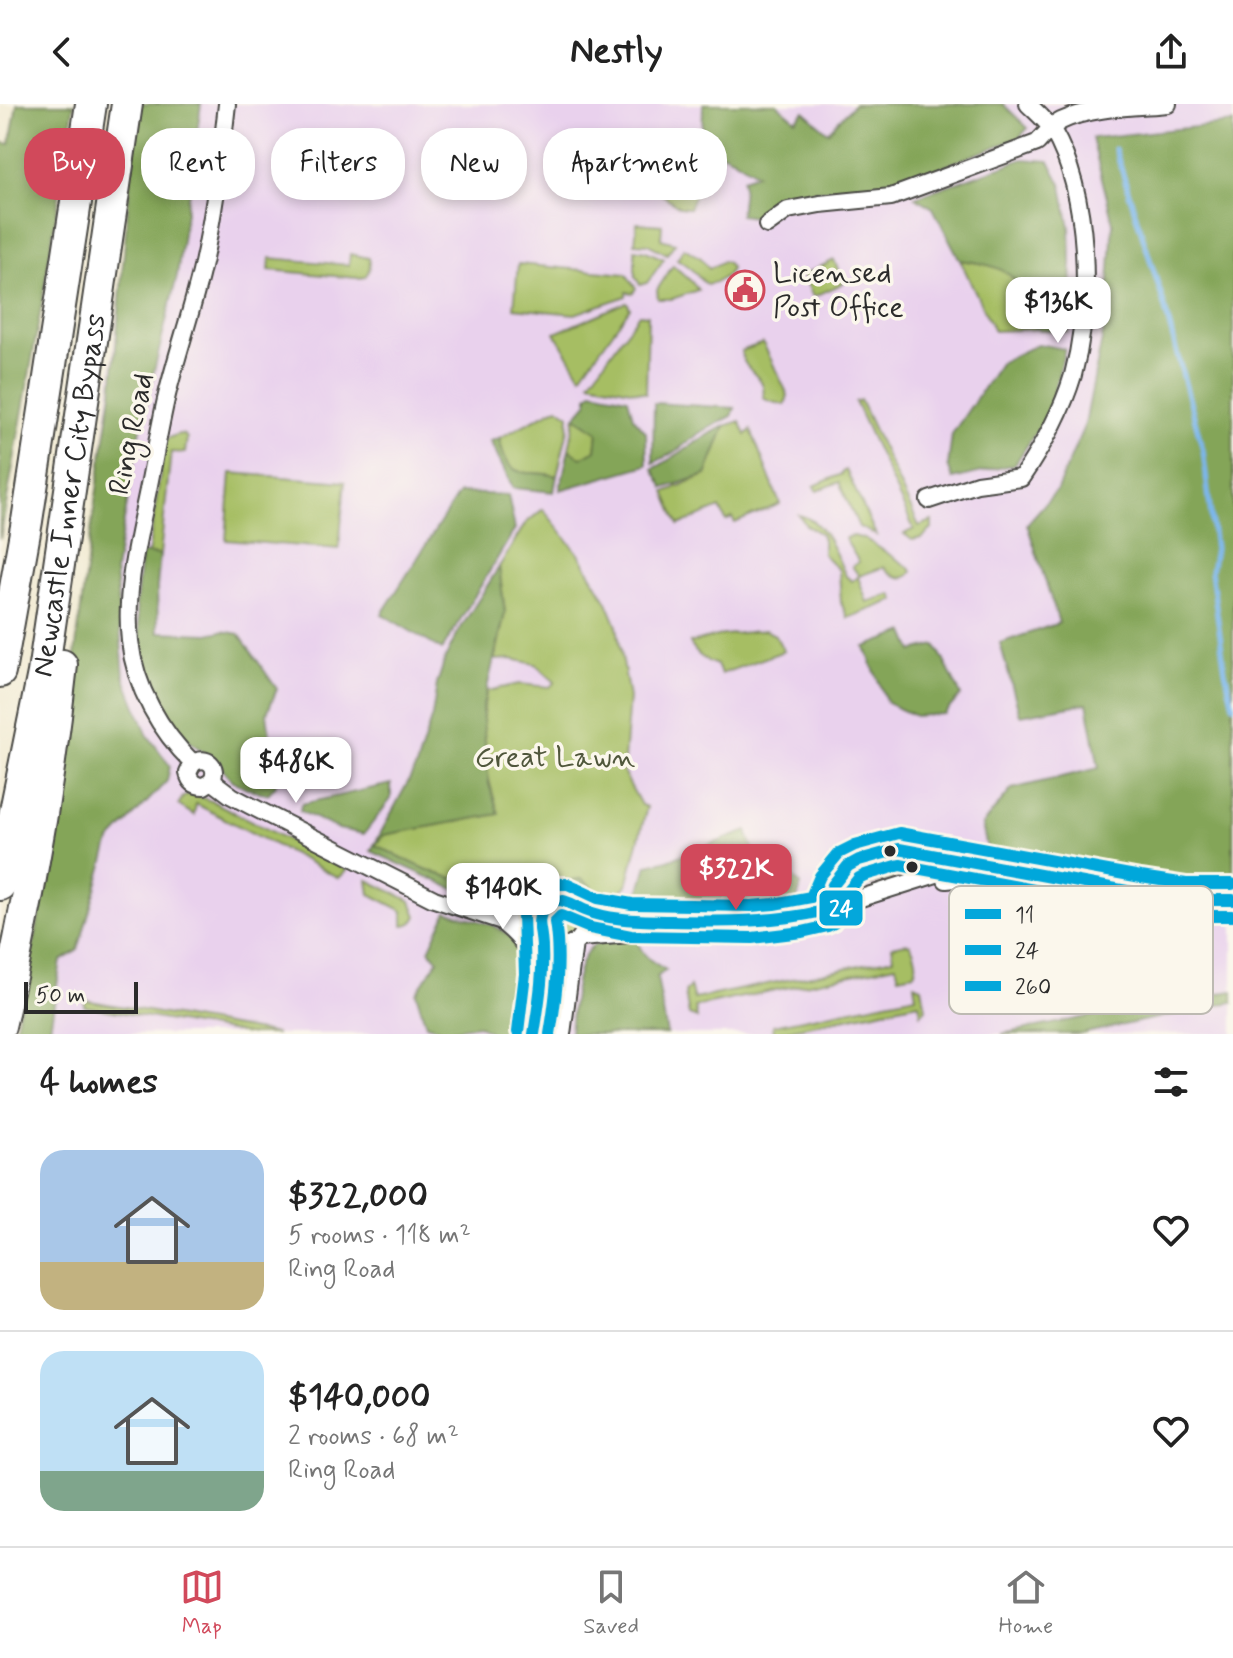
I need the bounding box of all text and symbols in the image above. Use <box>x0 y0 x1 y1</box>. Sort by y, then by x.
text: Nestly <box>570 29 663 76</box>
icon: back <box>40 30 84 74</box>
icon: share <box>1149 30 1193 74</box>
chip: Buy <box>24 128 125 200</box>
chip: Rent <box>141 128 255 200</box>
chip: Filters <box>271 128 405 200</box>
chip: New <box>421 128 527 200</box>
chip: Apartment <box>543 128 727 200</box>
place label: Licensed Post Office <box>773 254 904 327</box>
public building icon: Licensed Post Office <box>724 269 766 311</box>
pin: $136K <box>1002 277 1114 345</box>
text: $136K <box>1024 286 1092 320</box>
street label: Newcastle Inner City Bypass <box>23 311 115 679</box>
street label: Ring Road <box>100 369 166 499</box>
pin: $486K <box>240 737 352 805</box>
park label: Great Lawn <box>475 738 636 777</box>
text: $486K <box>258 746 334 780</box>
unlabelled marker <box>882 843 898 859</box>
pin: $322K <box>680 844 792 912</box>
text: $322K <box>699 853 773 887</box>
unlabelled marker <box>904 859 920 875</box>
pin: $140K <box>447 863 559 931</box>
text: $140K <box>465 872 541 906</box>
legend <box>949 886 1213 1014</box>
line badge: 24 <box>818 889 864 927</box>
text: 24 <box>829 896 854 924</box>
text: 11 <box>1015 902 1034 930</box>
text: 24 <box>1015 938 1039 966</box>
text: 260 <box>1015 974 1051 1002</box>
scale bar <box>24 978 138 1014</box>
text: 50 m <box>36 982 85 1010</box>
text: 4 homes <box>40 1060 158 1105</box>
icon: filters <box>1149 1060 1193 1104</box>
text: $322,000 <box>288 1174 428 1219</box>
icon: home <box>104 1182 200 1278</box>
icon: heart <box>1149 1208 1193 1252</box>
text: 5 rooms · 118 m² <box>288 1219 471 1253</box>
text: Ring Road <box>288 1253 395 1287</box>
text: $140,000 <box>288 1375 431 1420</box>
icon: home <box>104 1383 200 1479</box>
icon: heart <box>1149 1409 1193 1453</box>
text: 2 rooms · 68 m² <box>288 1420 459 1454</box>
text: Ring Road <box>288 1454 395 1488</box>
tab: Map <box>180 1565 224 1641</box>
tab: Saved <box>583 1565 639 1641</box>
tab: Home <box>999 1565 1053 1641</box>

